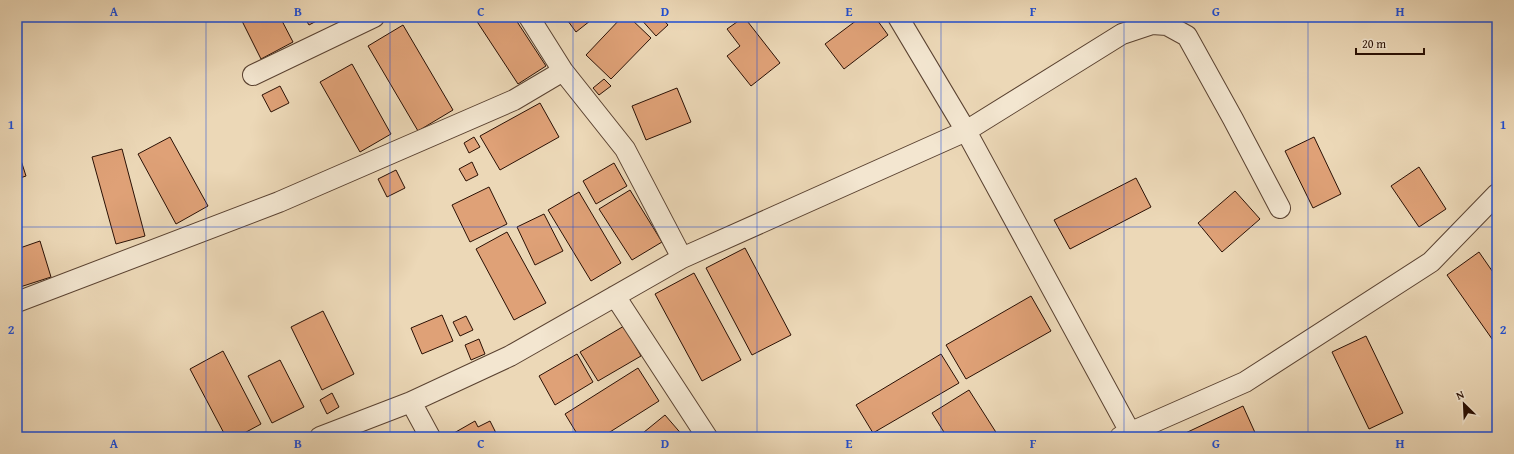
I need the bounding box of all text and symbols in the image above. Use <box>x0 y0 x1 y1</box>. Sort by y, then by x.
text: A <box>110 2 119 21</box>
text: B <box>294 2 302 21</box>
text: C <box>477 2 485 21</box>
text: D <box>661 2 669 21</box>
text: E <box>846 2 853 21</box>
text: F <box>1030 2 1037 21</box>
text: G <box>1212 2 1220 21</box>
text: H <box>1395 2 1405 21</box>
scale bar <box>1356 30 1424 56</box>
text: 20 m <box>1362 35 1386 52</box>
text: 1 <box>8 115 14 134</box>
text: 1 <box>1500 115 1506 134</box>
text: 2 <box>8 320 15 339</box>
text: 2 <box>1500 320 1507 339</box>
north arrow <box>1444 384 1484 424</box>
text: N <box>1453 386 1467 404</box>
text: A <box>110 434 119 453</box>
text: B <box>294 434 302 453</box>
text: C <box>477 434 485 453</box>
text: D <box>661 434 669 453</box>
text: E <box>846 434 853 453</box>
text: F <box>1030 434 1037 453</box>
text: G <box>1212 434 1220 453</box>
text: H <box>1395 434 1405 453</box>

